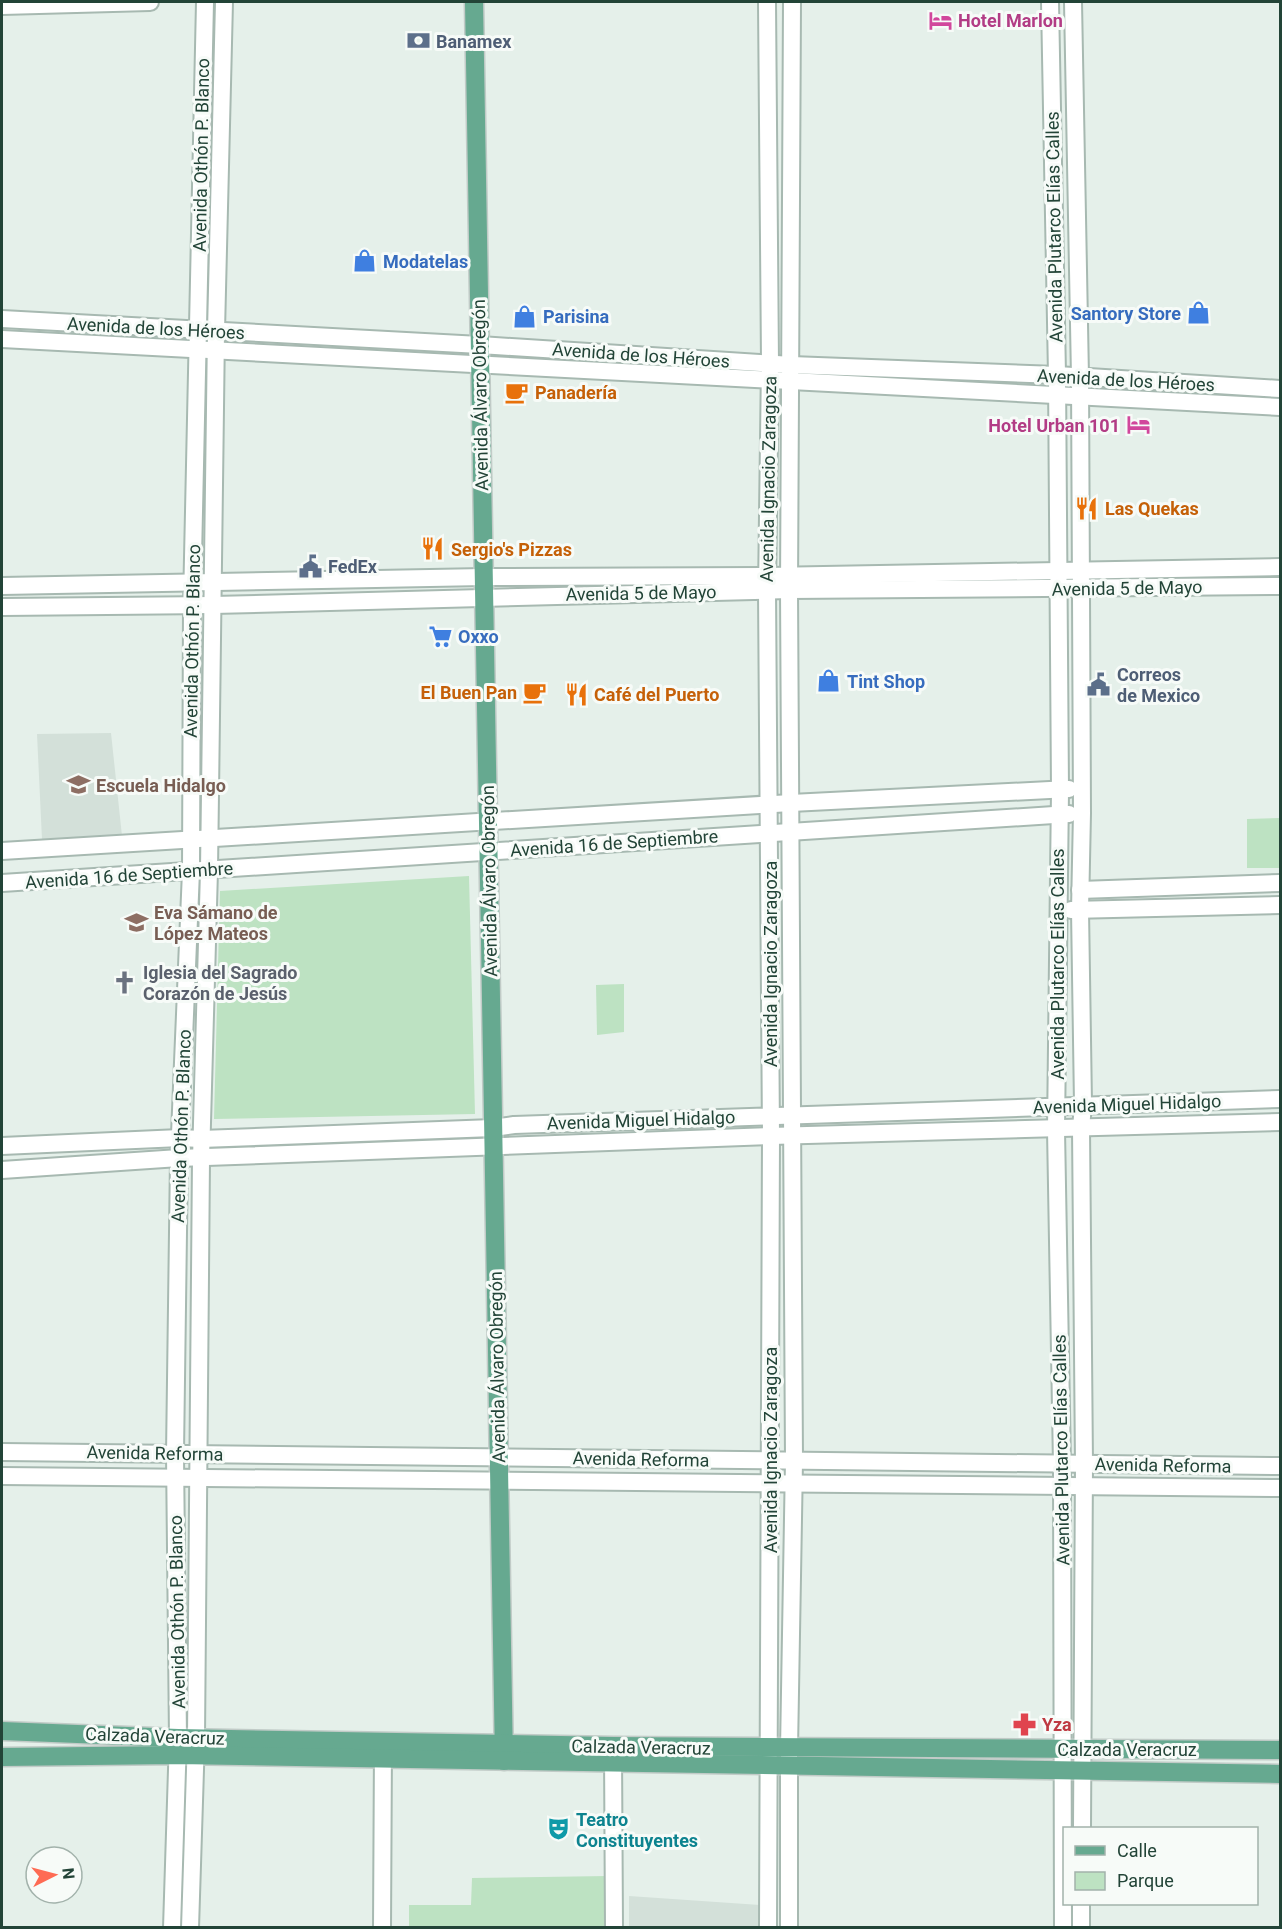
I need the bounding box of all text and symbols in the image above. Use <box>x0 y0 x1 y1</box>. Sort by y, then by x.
hotel icon: Hotel Marlon <box>927 7 953 33</box>
place label: Hotel Marlon <box>958 10 1063 31</box>
bank icon: Banamex <box>405 28 431 54</box>
place label: Banamex <box>436 31 512 52</box>
street label: Avenida Othón P. Blanco <box>189 58 213 252</box>
street label: Avenida Plutarco Elías Calles <box>1041 111 1067 343</box>
shop icon: Modatelas <box>352 248 378 274</box>
place label: Modatelas <box>383 251 468 272</box>
street label: Avenida Álvaro Obregón <box>468 299 492 491</box>
shop icon: Santory Store <box>1186 300 1212 326</box>
shop icon: Parisina <box>512 303 538 329</box>
place label: Santory Store <box>1071 303 1181 324</box>
place label: Parisina <box>543 306 610 327</box>
street label: Avenida de los Héroes <box>66 313 246 343</box>
street label: Avenida de los Héroes <box>551 338 731 372</box>
street label: Avenida de los Héroes <box>1036 365 1216 395</box>
street label: Avenida Ignacio Zaragoza <box>756 376 780 582</box>
cafe icon: Panadería <box>504 379 530 405</box>
place label: Panadería <box>535 382 617 403</box>
hotel icon: Hotel Urban 101 <box>1125 412 1151 438</box>
place label: Hotel Urban 101 <box>988 415 1120 436</box>
restaurant icon: Las Quekas <box>1074 495 1100 521</box>
place label: Las Quekas <box>1105 498 1199 519</box>
restaurant icon: Sergio's Pizzas <box>420 536 446 562</box>
place label: Sergio's Pizzas <box>451 539 572 560</box>
street label: Avenida Othón P. Blanco <box>180 544 204 738</box>
public building icon: FedEx <box>297 553 323 579</box>
place label: FedEx <box>328 556 378 577</box>
street label: Avenida 5 de Mayo <box>1051 576 1203 600</box>
street label: Avenida 5 de Mayo <box>565 581 717 605</box>
supermarket icon: Oxxo <box>427 623 453 649</box>
place label: Oxxo <box>458 626 499 647</box>
place label: Correos de Mexico <box>1117 664 1200 706</box>
shop icon: Tint Shop <box>816 668 842 694</box>
place label: Tint Shop <box>847 671 925 692</box>
public building icon: Correos de Mexico <box>1086 671 1112 697</box>
cafe icon: El Buen Pan <box>522 679 548 705</box>
restaurant icon: Café del Puerto <box>563 681 589 707</box>
place label: El Buen Pan <box>421 682 517 703</box>
place label: Café del Puerto <box>594 684 719 705</box>
school or university icon: Escuela Hidalgo <box>65 772 91 798</box>
place label: Escuela Hidalgo <box>96 775 226 796</box>
street label: Avenida Álvaro Obregón <box>477 785 501 977</box>
street label: Avenida 16 de Septiembre <box>509 825 719 861</box>
street label: Avenida Plutarco Elías Calles <box>1047 848 1068 1080</box>
street label: Avenida 16 de Septiembre <box>24 857 234 893</box>
street label: Avenida Ignacio Zaragoza <box>760 861 781 1067</box>
place label: Eva Sámano de López Mateos <box>154 902 278 944</box>
school or university icon: Eva Sámano de López Mateos <box>123 909 149 935</box>
place label: Iglesia del Sagrado Corazón de Jesús <box>143 962 297 1004</box>
church icon: Iglesia del Sagrado Corazón de Jesús <box>112 969 138 995</box>
street label: Avenida Othón P. Blanco <box>167 1029 195 1223</box>
street label: Avenida Miguel Hidalgo <box>1032 1090 1222 1118</box>
street label: Avenida Miguel Hidalgo <box>546 1106 736 1134</box>
street label: Avenida Álvaro Obregón <box>485 1271 509 1463</box>
street label: Avenida Plutarco Elías Calles <box>1048 1334 1074 1566</box>
street label: Avenida Ignacio Zaragoza <box>760 1347 781 1553</box>
street label: Avenida Reforma <box>86 1441 224 1465</box>
street label: Avenida Reforma <box>572 1447 710 1471</box>
street label: Avenida Reforma <box>1094 1453 1232 1477</box>
street label: Avenida Othón P. Blanco <box>165 1515 189 1709</box>
pharmacy icon: Yza <box>1011 1711 1037 1737</box>
place label: Yza <box>1042 1714 1072 1735</box>
street label: Calzada Veracruz <box>85 1723 225 1749</box>
street label: Calzada Veracruz <box>571 1735 711 1759</box>
street label: Calzada Veracruz <box>1057 1739 1197 1760</box>
place label: Teatro Constituyentes <box>576 1809 698 1851</box>
theatre icon: Teatro Constituyentes <box>545 1816 571 1842</box>
legend <box>1063 1827 1258 1905</box>
text: Calle <box>1117 1840 1157 1861</box>
north arrow <box>24 1845 84 1905</box>
text: N <box>58 1867 78 1880</box>
text: Parque <box>1117 1870 1174 1891</box>

